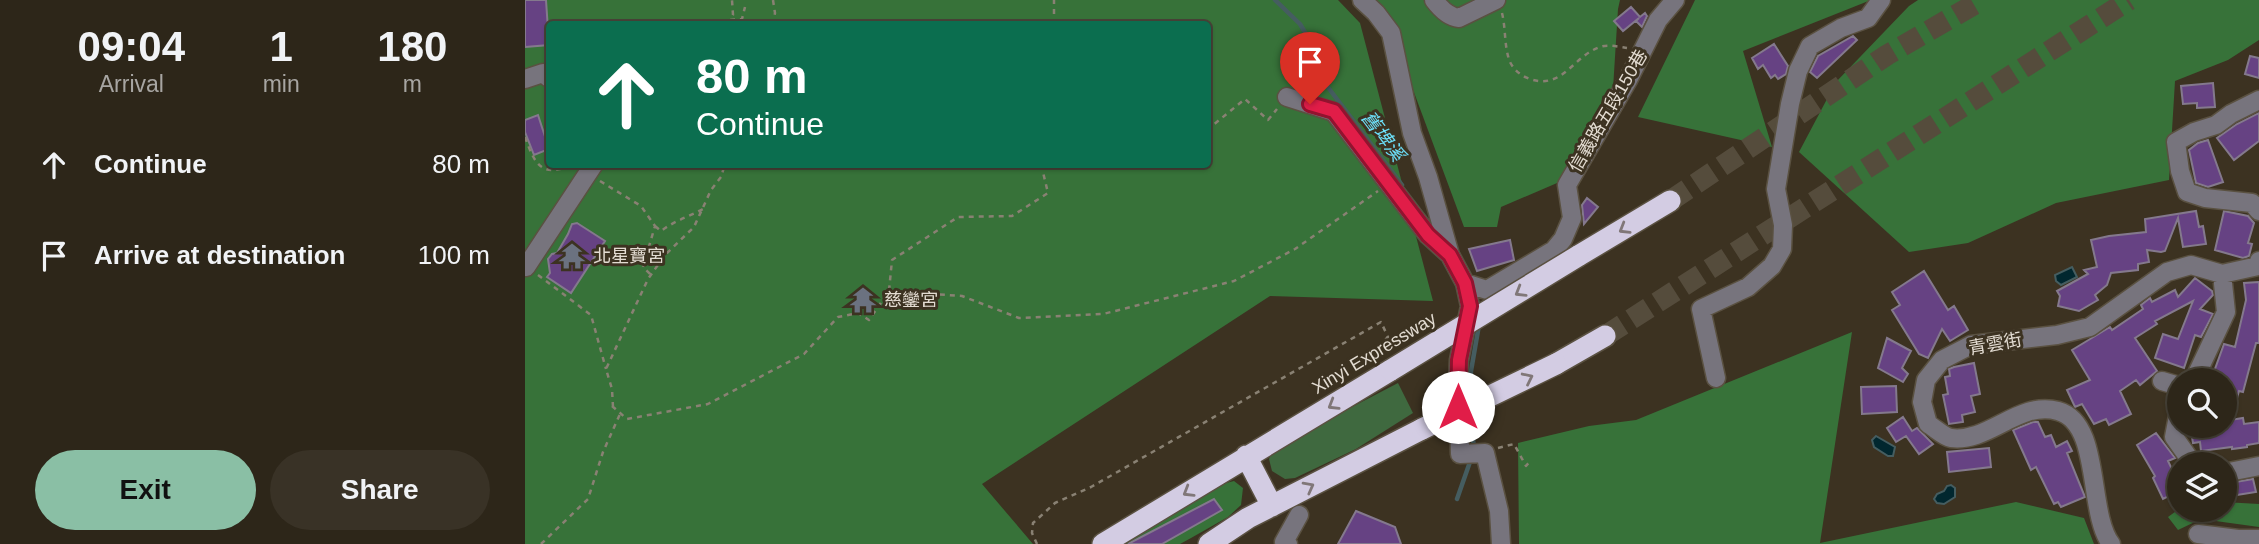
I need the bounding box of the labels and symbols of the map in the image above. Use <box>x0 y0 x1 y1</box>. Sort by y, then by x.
pin <box>1280 32 1340 104</box>
street label: 信義路五段150巷 <box>1565 46 1651 176</box>
water label: 舊埤溪 <box>1357 107 1410 167</box>
one-way arrow <box>1618 220 1631 233</box>
temple icon: 北星寶宮 <box>557 241 587 271</box>
place label: 北星寶宮 <box>593 246 665 266</box>
one-way arrow <box>1514 284 1527 297</box>
temple icon: 慈鑾宮 <box>848 285 878 315</box>
place label: 慈鑾宮 <box>884 290 938 310</box>
street label: Xinyi Expressway <box>1308 308 1440 398</box>
street label: 青雲街 <box>1967 329 2023 359</box>
position arrow <box>1421 370 1495 444</box>
one-way arrow <box>1520 372 1533 386</box>
one-way arrow <box>1327 396 1340 409</box>
one-way arrow <box>1302 481 1314 495</box>
one-way arrow <box>1183 483 1196 496</box>

